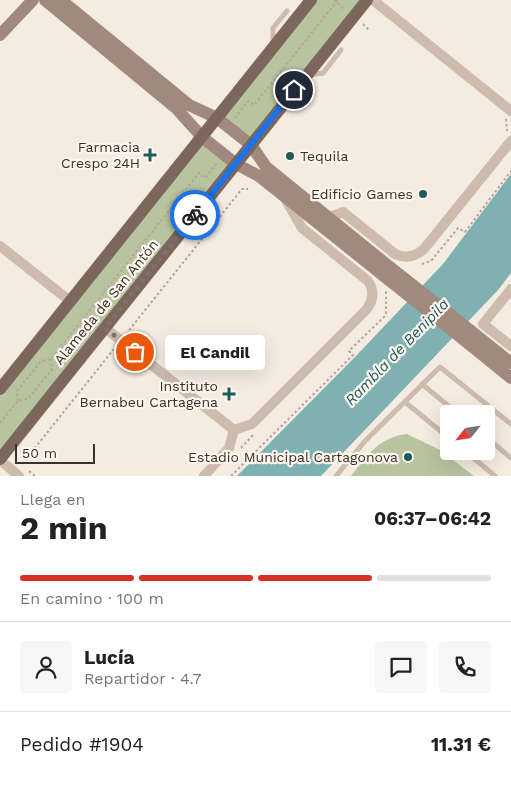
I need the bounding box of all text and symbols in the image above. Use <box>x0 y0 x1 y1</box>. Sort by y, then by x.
pin <box>273 69 315 111</box>
icon: home <box>280 76 308 104</box>
place label: Farmacia Crespo 24H <box>61 139 140 171</box>
place label: Tequila <box>300 148 348 164</box>
marker: Farmacia Crespo 24H <box>144 149 156 161</box>
marker: Tequila <box>284 150 296 162</box>
place label: Edificio Games <box>311 186 413 202</box>
marker: Edificio Games <box>417 188 429 200</box>
courier <box>170 190 220 240</box>
icon: bike <box>181 201 209 229</box>
street label: Alameda de San Antón <box>51 236 161 368</box>
water label: Rambla de Benipila <box>341 295 453 409</box>
pin <box>114 331 156 373</box>
callout: El Candil <box>165 334 265 370</box>
icon: bag <box>121 338 149 366</box>
text: El Candil <box>180 343 250 362</box>
place label: Instituto Bernabeu Cartagena <box>79 378 218 410</box>
marker: Instituto Bernabeu Cartagena <box>222 387 236 401</box>
north arrow <box>440 405 495 460</box>
map controls <box>440 405 495 460</box>
scale bar <box>15 441 95 464</box>
text: 50 m <box>22 445 57 461</box>
place label: Estadio Municipal Cartagonova <box>188 449 398 465</box>
marker: Estadio Municipal Cartagonova <box>402 451 414 463</box>
text: Llega en <box>20 490 86 509</box>
text: 06:37–06:42 <box>374 507 491 530</box>
text: 2 min <box>20 509 108 547</box>
text: En camino · 100 m <box>20 589 164 608</box>
button: person <box>20 641 72 693</box>
button: chat <box>375 641 427 693</box>
button: phone <box>439 641 491 693</box>
text: Lucía <box>84 646 134 669</box>
text: Repartidor · 4.7 <box>84 669 201 688</box>
text: Pedido #1904 <box>20 733 144 756</box>
text: 11.31 € <box>431 733 491 756</box>

